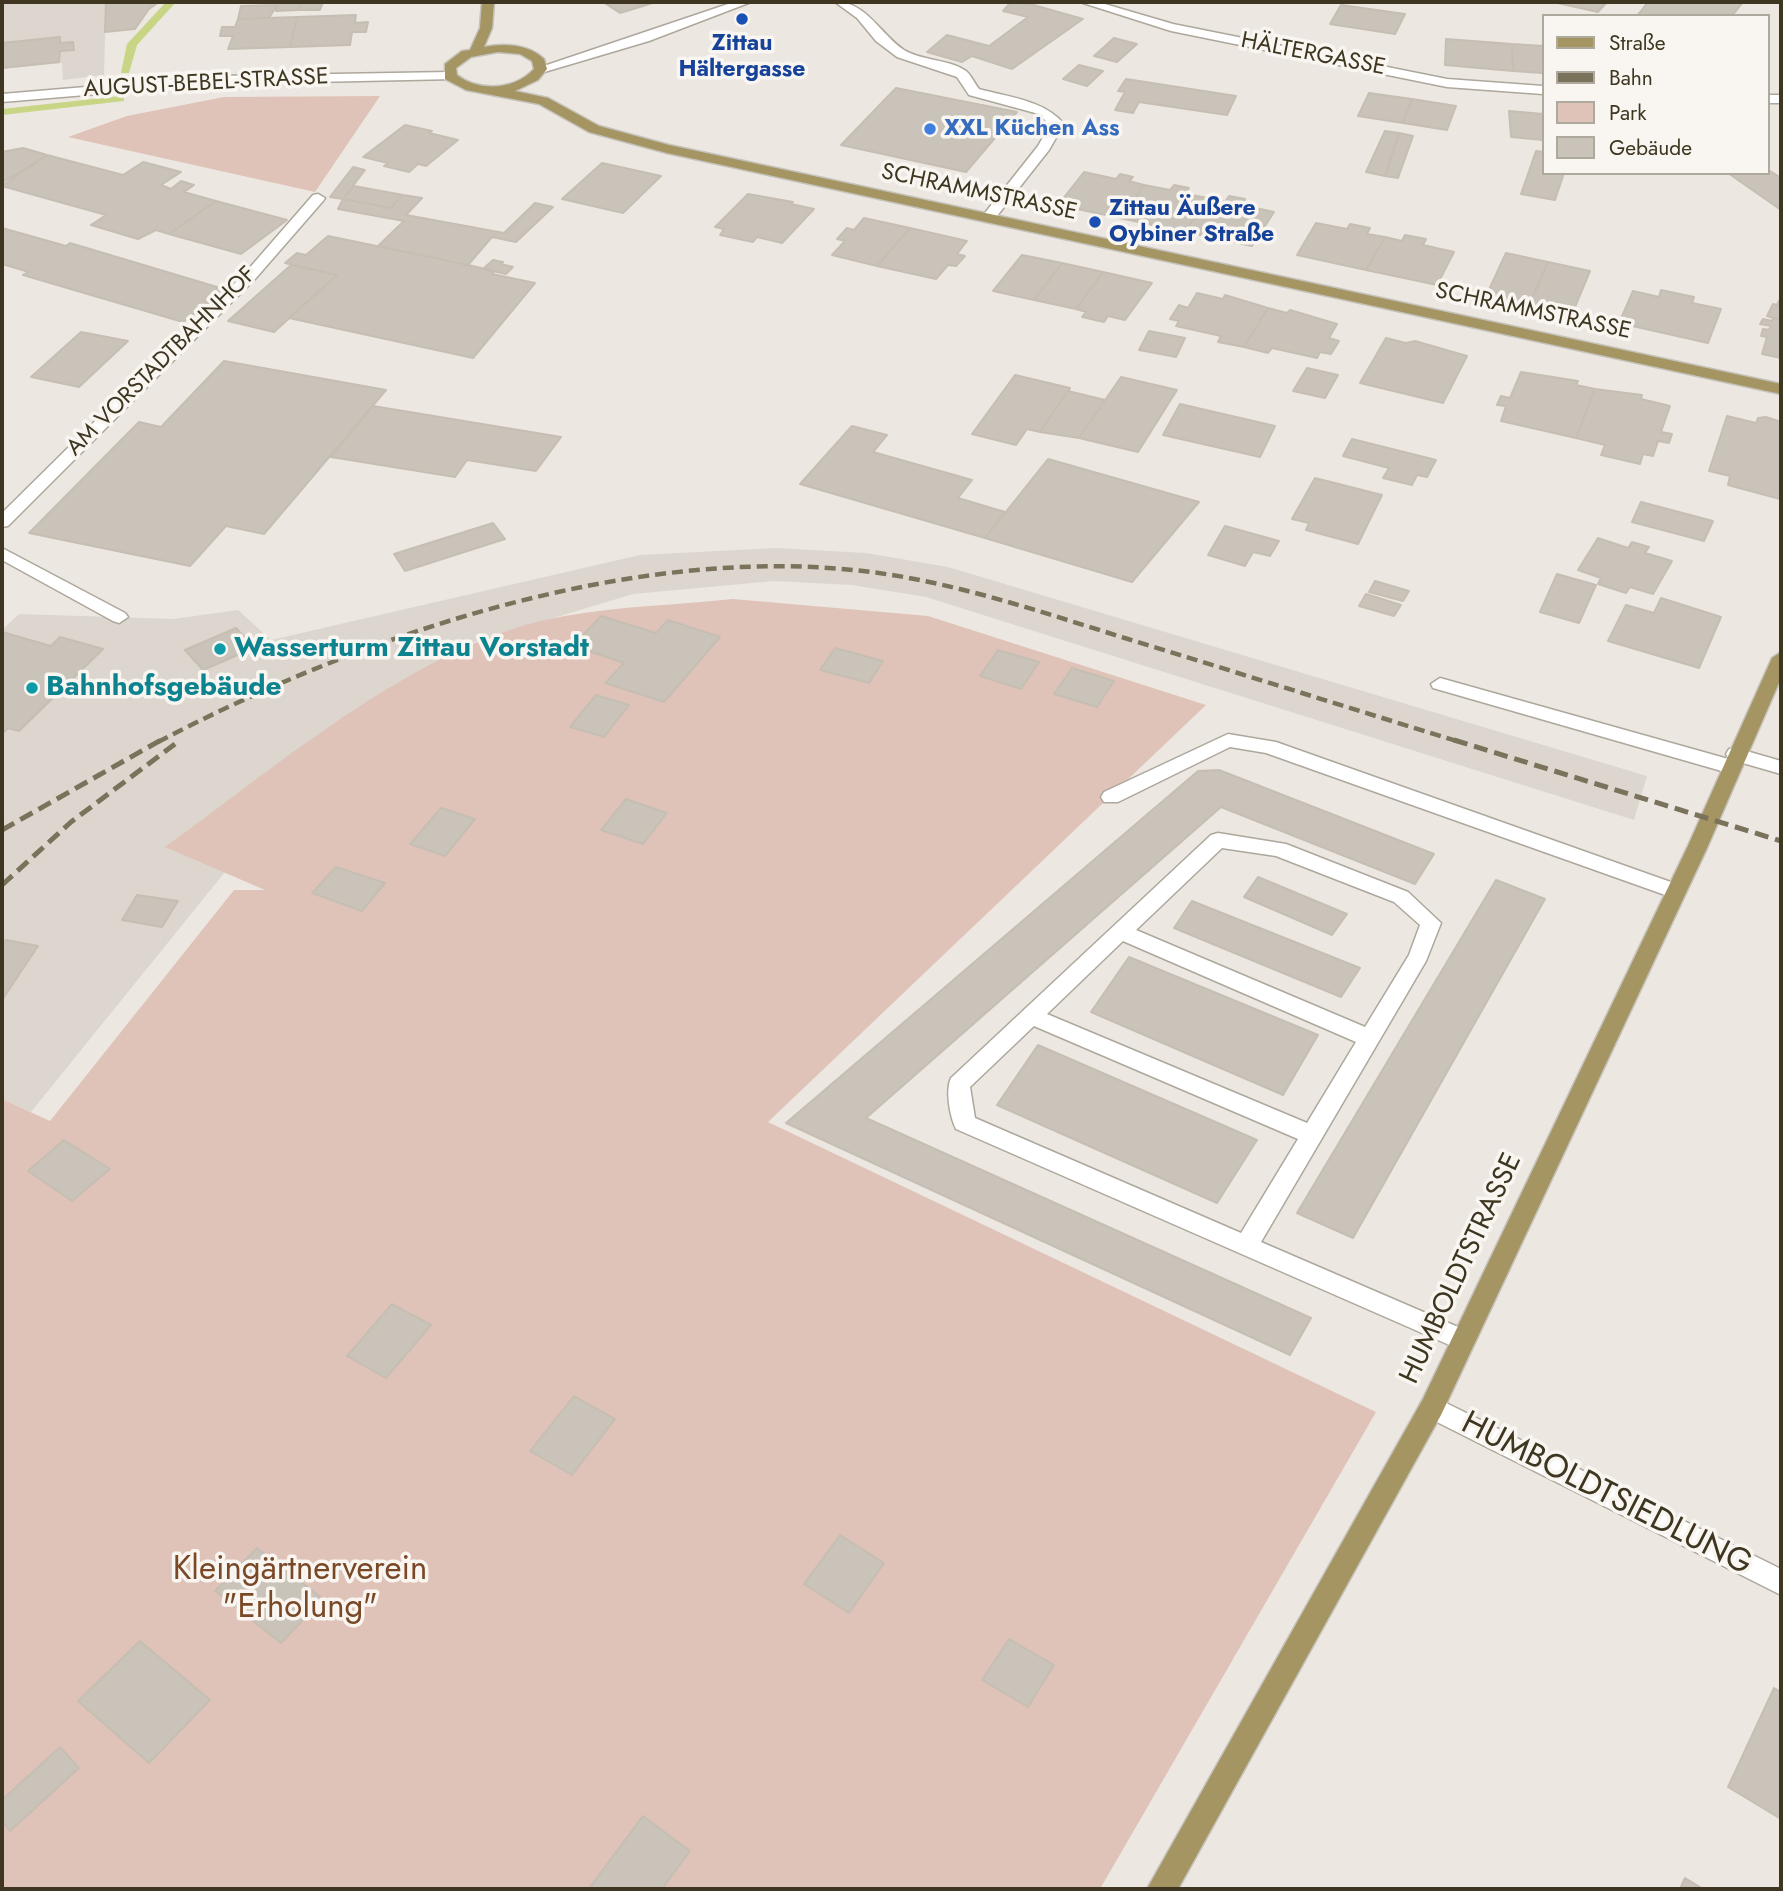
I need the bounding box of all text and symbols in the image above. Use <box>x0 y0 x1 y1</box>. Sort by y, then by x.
marker: Zittau Hältergasse <box>734 11 750 27</box>
legend <box>1542 14 1769 175</box>
street label: HÄLTERGASSE <box>1238 27 1388 83</box>
text: Straße <box>1609 28 1666 58</box>
place label: Zittau Hältergasse <box>679 30 805 84</box>
text: Bahn <box>1609 63 1653 93</box>
street label: AUGUST-BEBEL-STRASSE <box>83 64 329 104</box>
text: Park <box>1609 98 1646 128</box>
place label: XXL Küchen Ass <box>944 115 1120 143</box>
marker: XXL Küchen Ass <box>922 121 938 137</box>
text: Gebäude <box>1609 133 1692 163</box>
street label: SCHRAMMSTRASSE <box>879 159 1079 227</box>
place label: Zittau Äußere Oybiner Straße <box>1109 195 1274 249</box>
marker: Zittau Äußere Oybiner Straße <box>1087 214 1103 230</box>
street label: AM VORSTADTBAHNHOF <box>62 262 262 462</box>
street label: SCHRAMMSTRASSE <box>1433 278 1633 346</box>
place label: Wasserturm Zittau Vorstadt <box>234 632 589 666</box>
marker: Wasserturm Zittau Vorstadt <box>212 641 228 657</box>
place label: Bahnhofsgebäude <box>46 671 282 705</box>
marker: Bahnhofsgebäude <box>24 680 40 696</box>
street label: HUMBOLDTSTRASSE <box>1394 1148 1530 1390</box>
street label: HUMBOLDTSIEDLUNG <box>1454 1405 1758 1585</box>
park label: Kleingärtnerverein "Erholung" <box>173 1551 427 1629</box>

